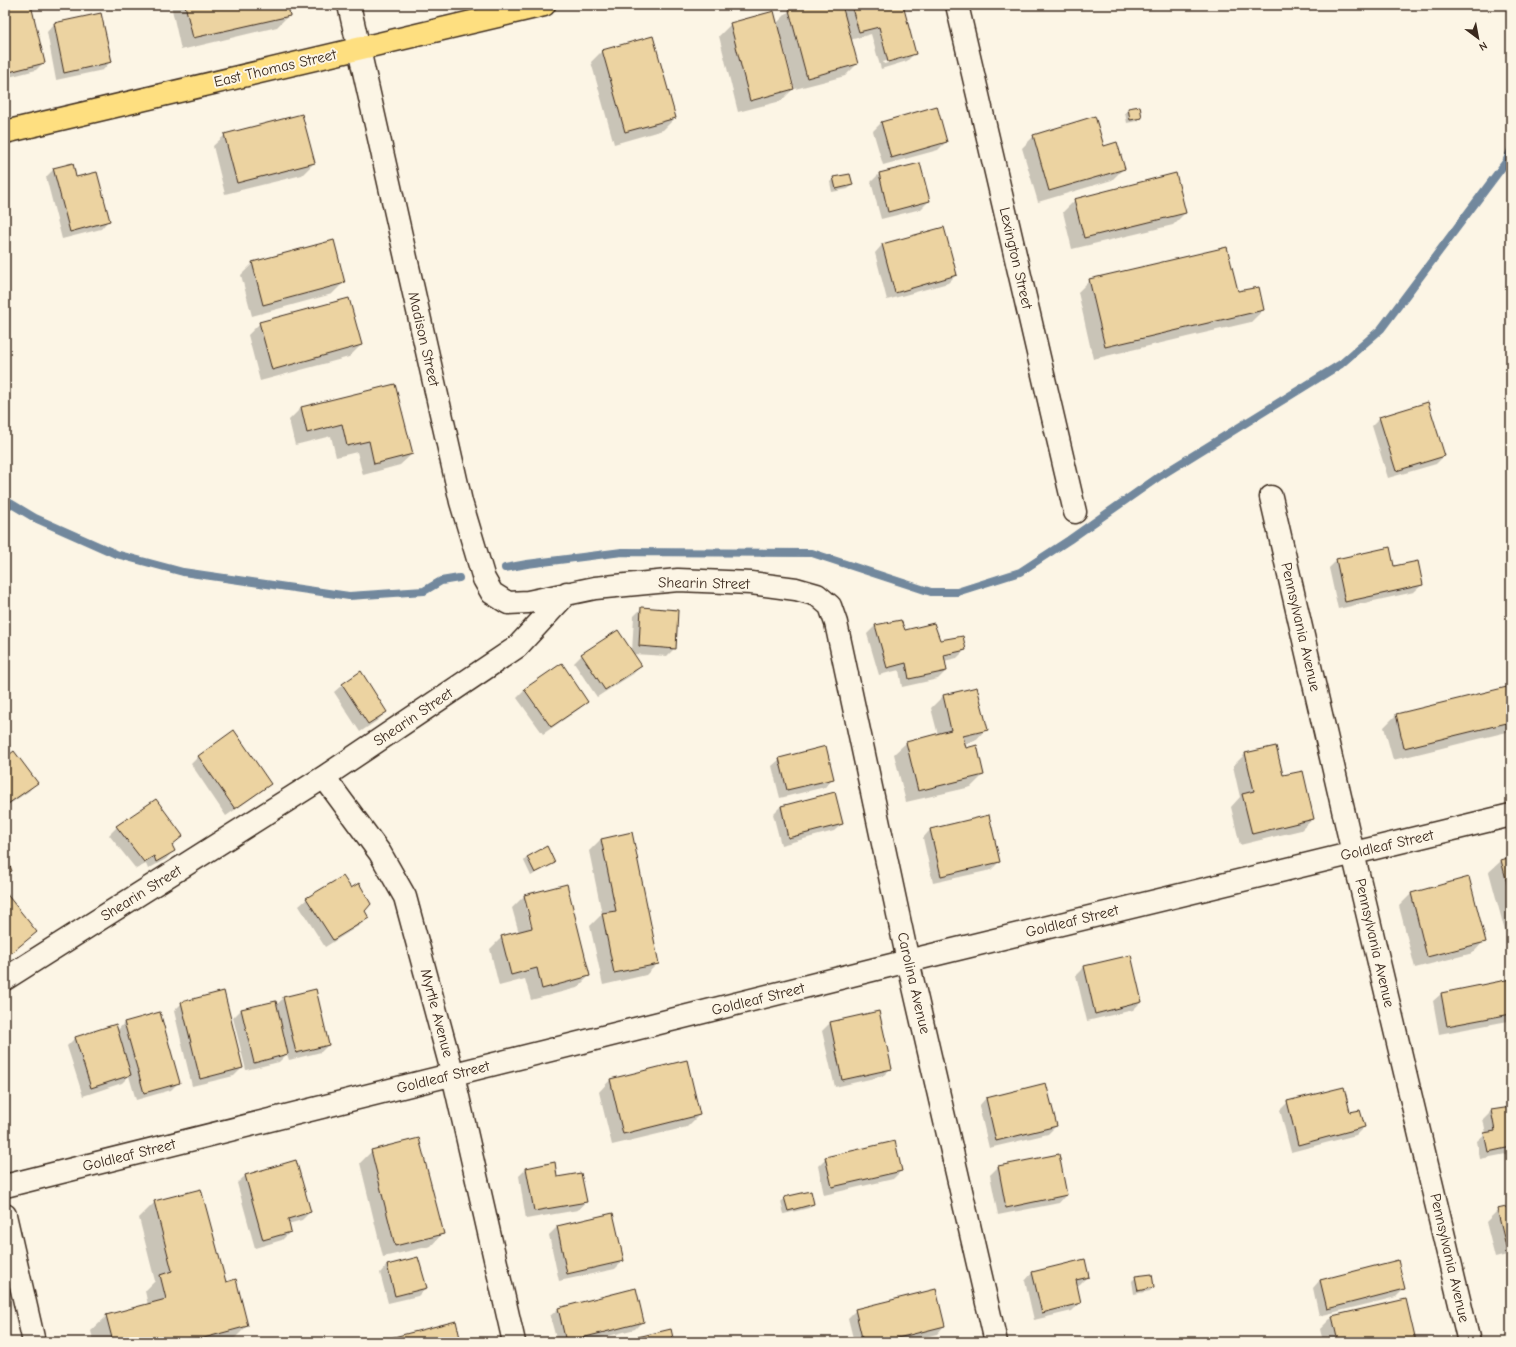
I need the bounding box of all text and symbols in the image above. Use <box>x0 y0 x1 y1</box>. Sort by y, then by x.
north arrow <box>1458 18 1498 58</box>
text: N <box>1477 39 1490 53</box>
street label: East Thomas Street <box>212 45 339 91</box>
street label: Lexington Street <box>996 205 1037 311</box>
street label: Madison Street <box>404 290 444 389</box>
street label: Pennsylvania Avenue <box>1277 561 1325 694</box>
street label: Shearin Street <box>658 573 751 593</box>
street label: Shearin Street <box>370 683 457 750</box>
street label: Goldleaf Street <box>1339 825 1436 864</box>
street label: Shearin Street <box>97 861 185 925</box>
street label: Pennsylvania Avenue <box>1351 877 1399 1010</box>
street label: Goldleaf Street <box>1024 901 1121 941</box>
street label: Carolina Avenue <box>894 930 935 1036</box>
street label: Myrtle Avenue <box>417 967 458 1060</box>
street label: Goldleaf Street <box>710 979 807 1019</box>
street label: Goldleaf Street <box>395 1057 492 1097</box>
street label: Goldleaf Street <box>81 1135 178 1175</box>
street label: Pennsylvania Avenue <box>1426 1192 1474 1325</box>

